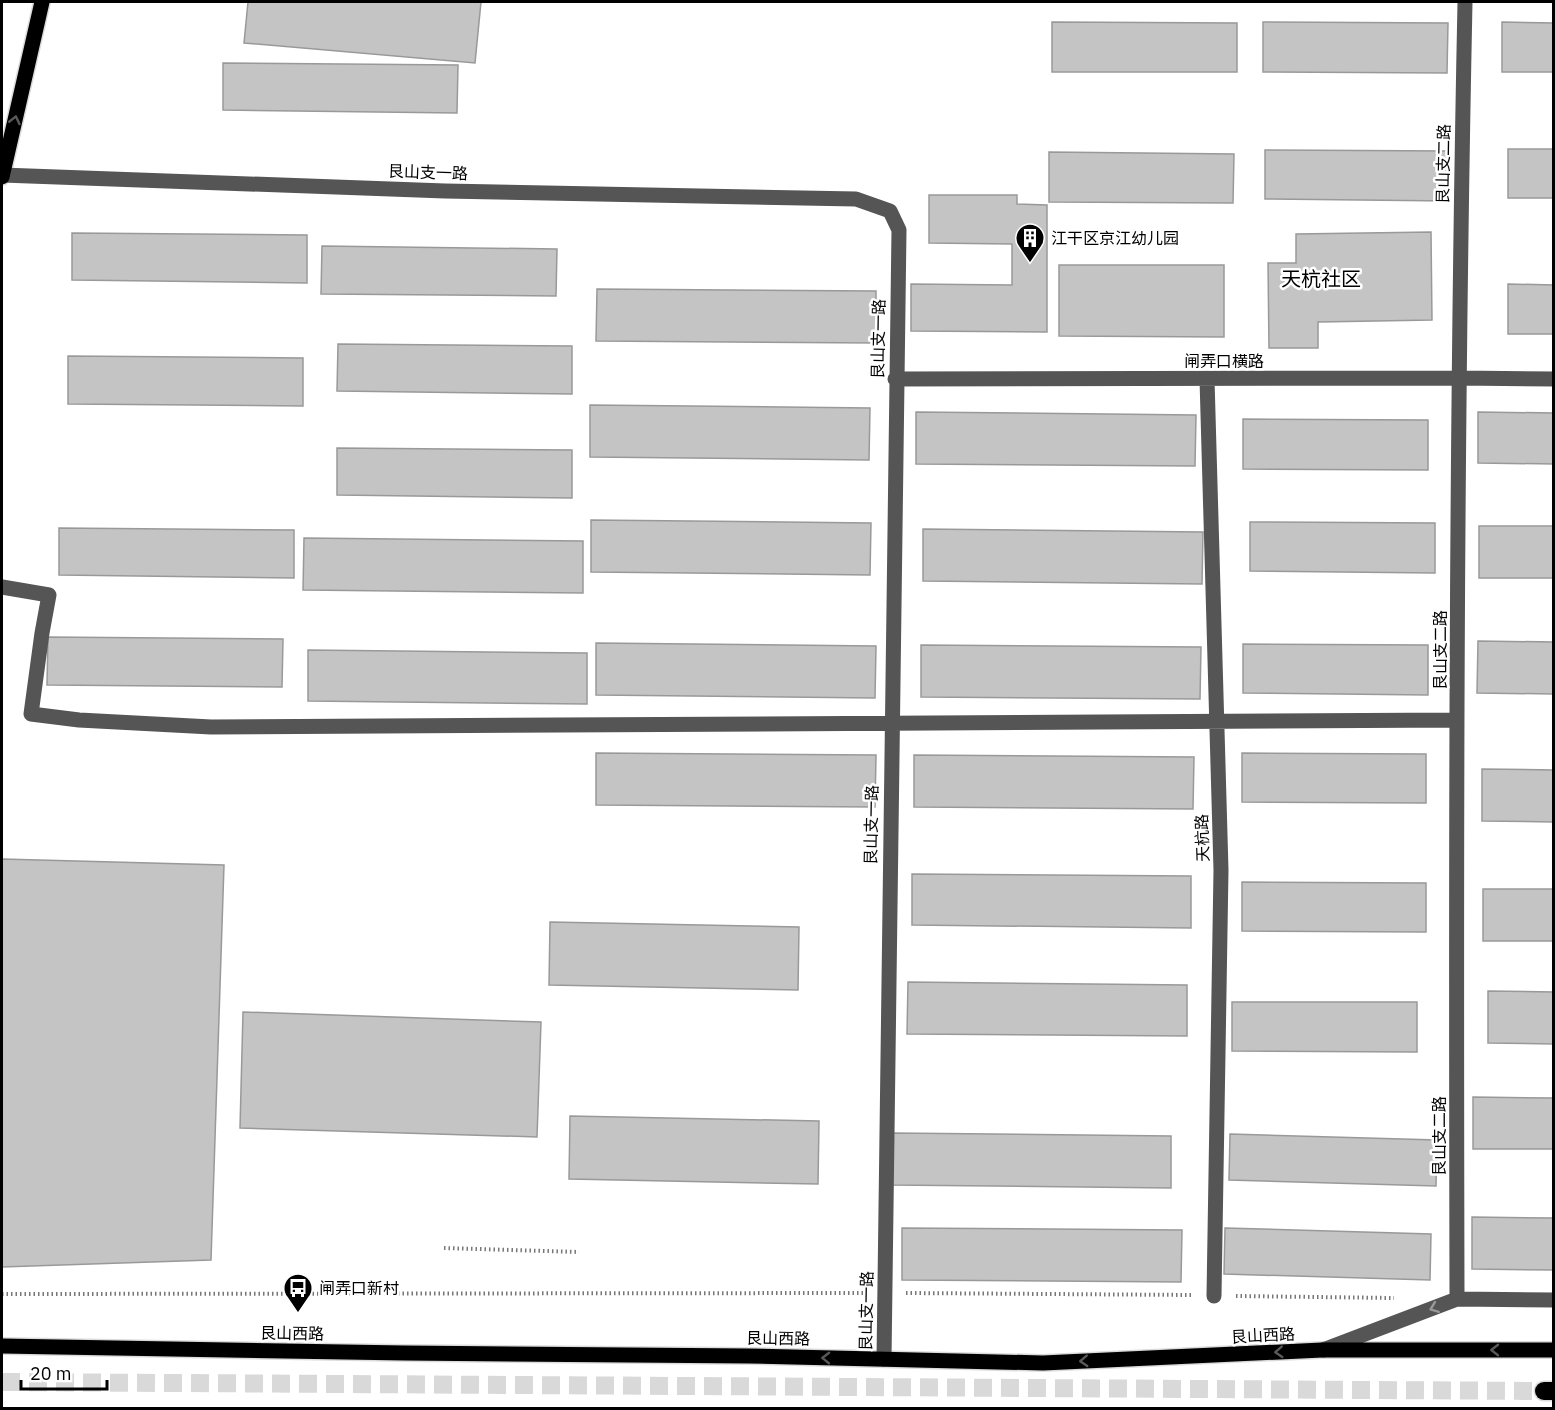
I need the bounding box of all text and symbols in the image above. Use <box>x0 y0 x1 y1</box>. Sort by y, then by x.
one-way arrow <box>7 115 20 125</box>
street label: 艮山支二路 <box>1432 124 1454 204</box>
street label: 艮山支一路 <box>388 161 468 183</box>
building icon: 江干区京江幼儿园 <box>1014 222 1046 264</box>
place label: 江干区京江幼儿园 <box>1051 228 1179 248</box>
district label: 天杭社区 <box>1281 265 1361 292</box>
street label: 艮山支一路 <box>867 299 889 379</box>
street label: 闸弄口横路 <box>1184 351 1264 371</box>
street label: 艮山支二路 <box>1430 610 1450 690</box>
street label: 艮山支一路 <box>860 785 882 865</box>
street label: 天杭路 <box>1191 814 1213 862</box>
street label: 艮山支二路 <box>1429 1096 1449 1176</box>
street label: 艮山支一路 <box>855 1271 877 1351</box>
bus stop icon: 闸弄口新村 <box>282 1272 314 1314</box>
place label: 闸弄口新村 <box>319 1278 399 1298</box>
one-way arrow <box>1429 1300 1439 1313</box>
street label: 艮山西路 <box>260 1322 324 1344</box>
street label: 艮山西路 <box>1231 1323 1295 1347</box>
street label: 艮山西路 <box>746 1327 810 1349</box>
one-way arrow <box>1491 1344 1500 1356</box>
one-way arrow <box>1275 1345 1284 1358</box>
one-way arrow <box>822 1351 831 1364</box>
scale bar <box>21 1353 106 1391</box>
one-way arrow <box>1080 1354 1089 1367</box>
text: 20 m <box>30 1362 72 1385</box>

